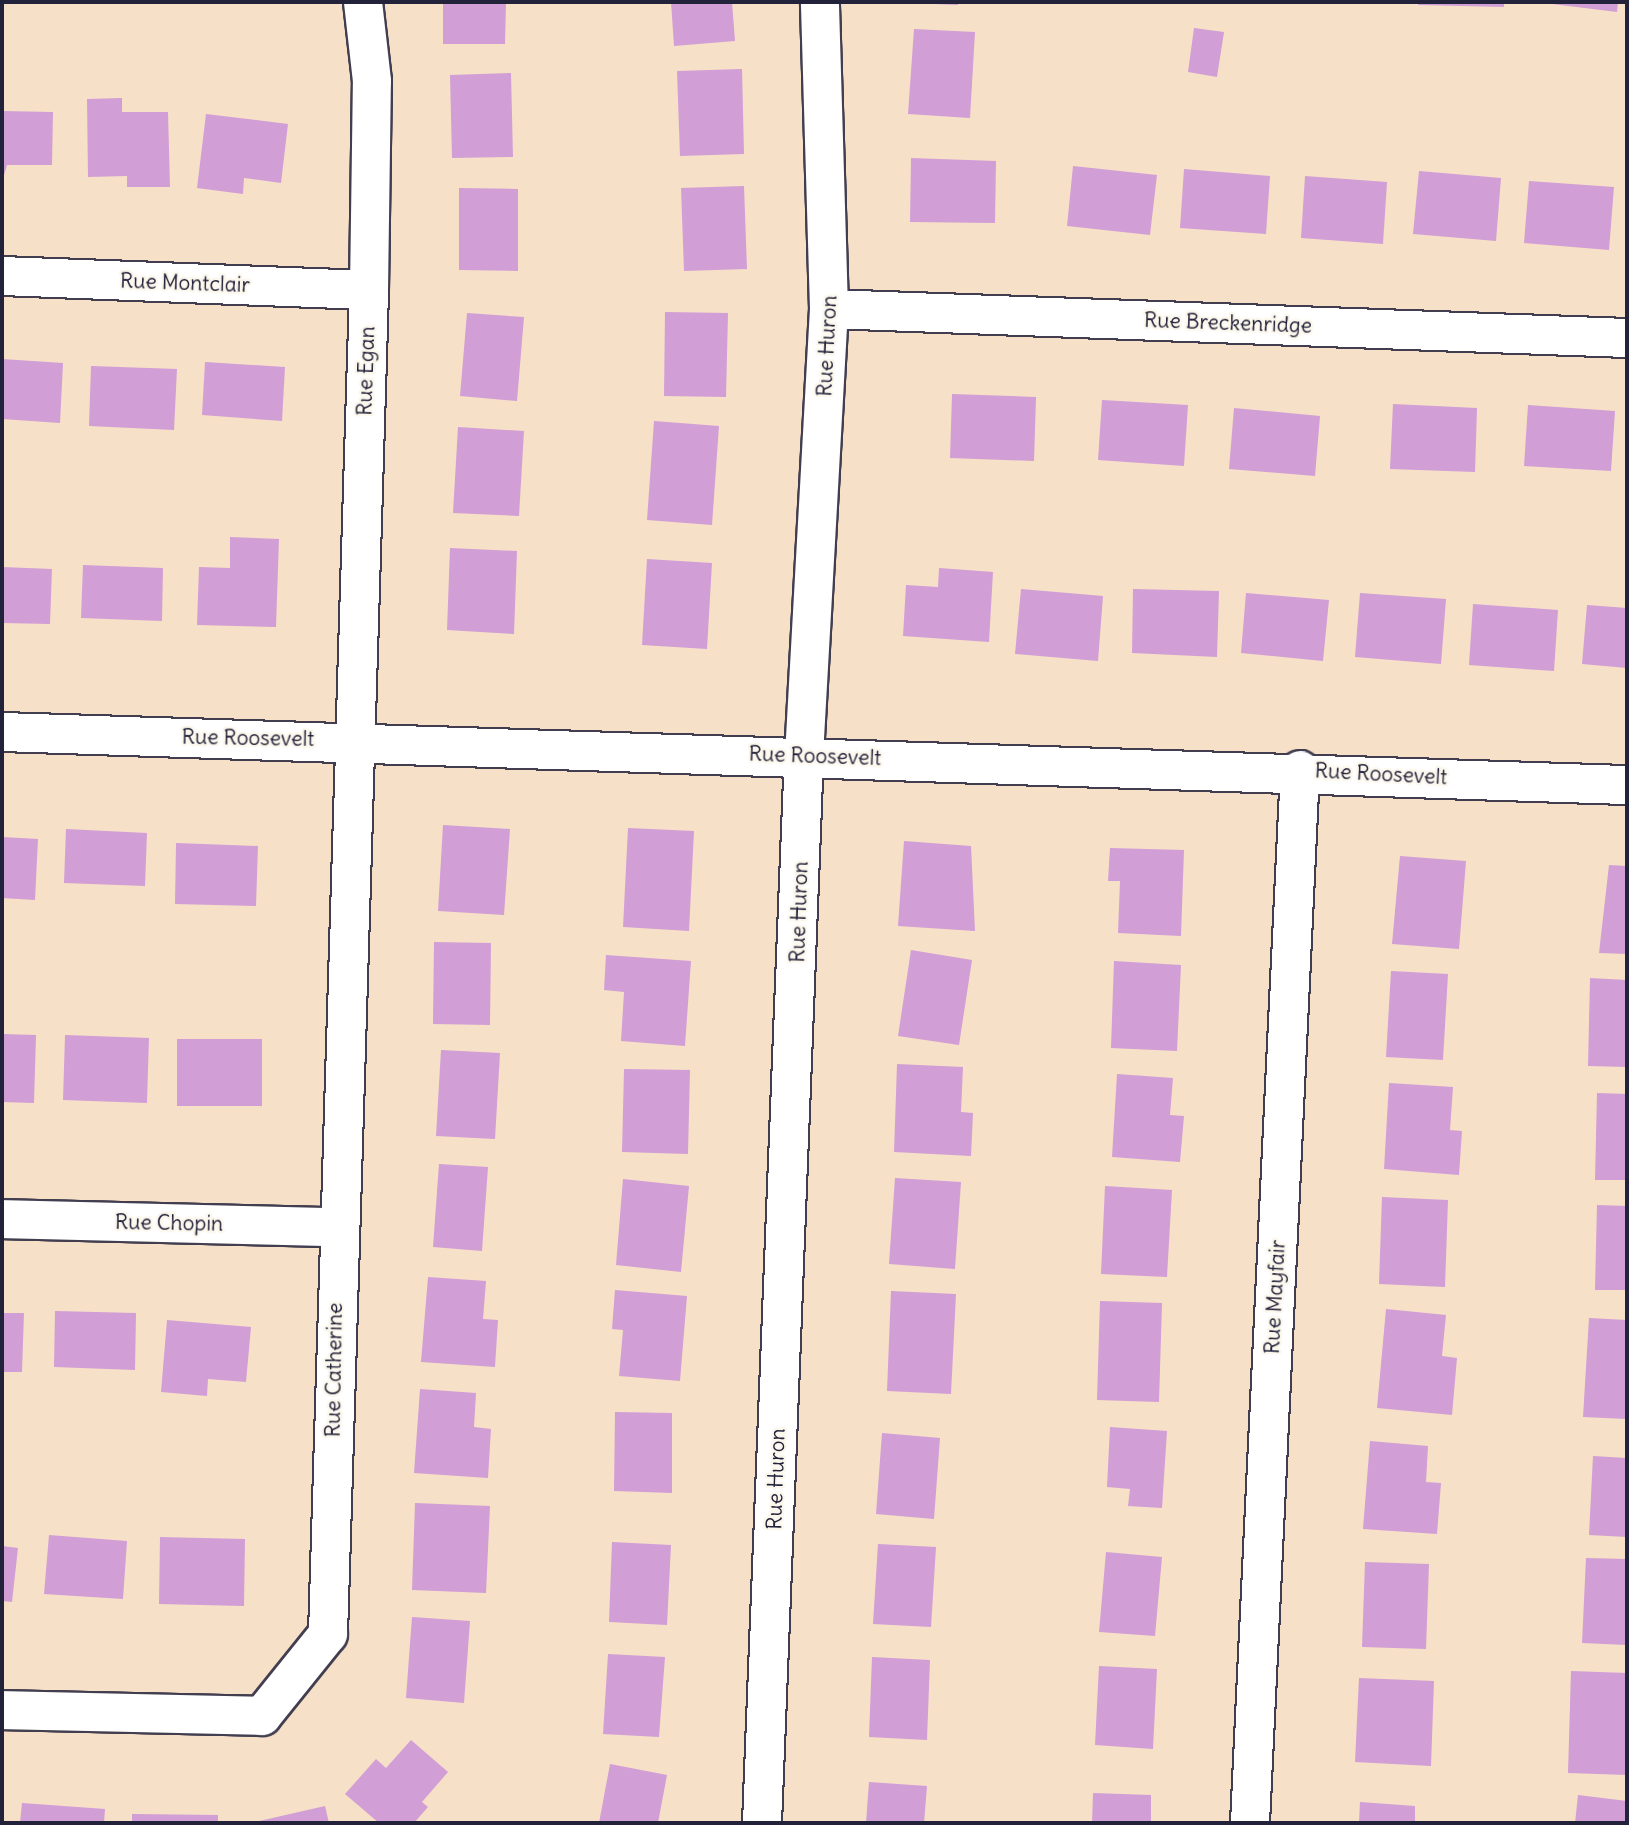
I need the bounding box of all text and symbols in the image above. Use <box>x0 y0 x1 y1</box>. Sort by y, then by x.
street label: Rue Montclair <box>120 268 250 298</box>
street label: Rue Huron <box>812 295 842 397</box>
street label: Rue Breckenridge <box>1144 307 1312 339</box>
street label: Rue Egan <box>352 326 380 416</box>
street label: Rue Roosevelt <box>181 724 315 752</box>
street label: Rue Roosevelt <box>748 741 882 771</box>
street label: Rue Roosevelt <box>1314 758 1448 790</box>
street label: Rue Huron <box>785 861 813 963</box>
street label: Rue Chopin <box>115 1209 223 1237</box>
street label: Rue Mayfair <box>1259 1239 1291 1355</box>
street label: Rue Catherine <box>320 1302 348 1438</box>
street label: Rue Huron <box>762 1428 790 1530</box>

